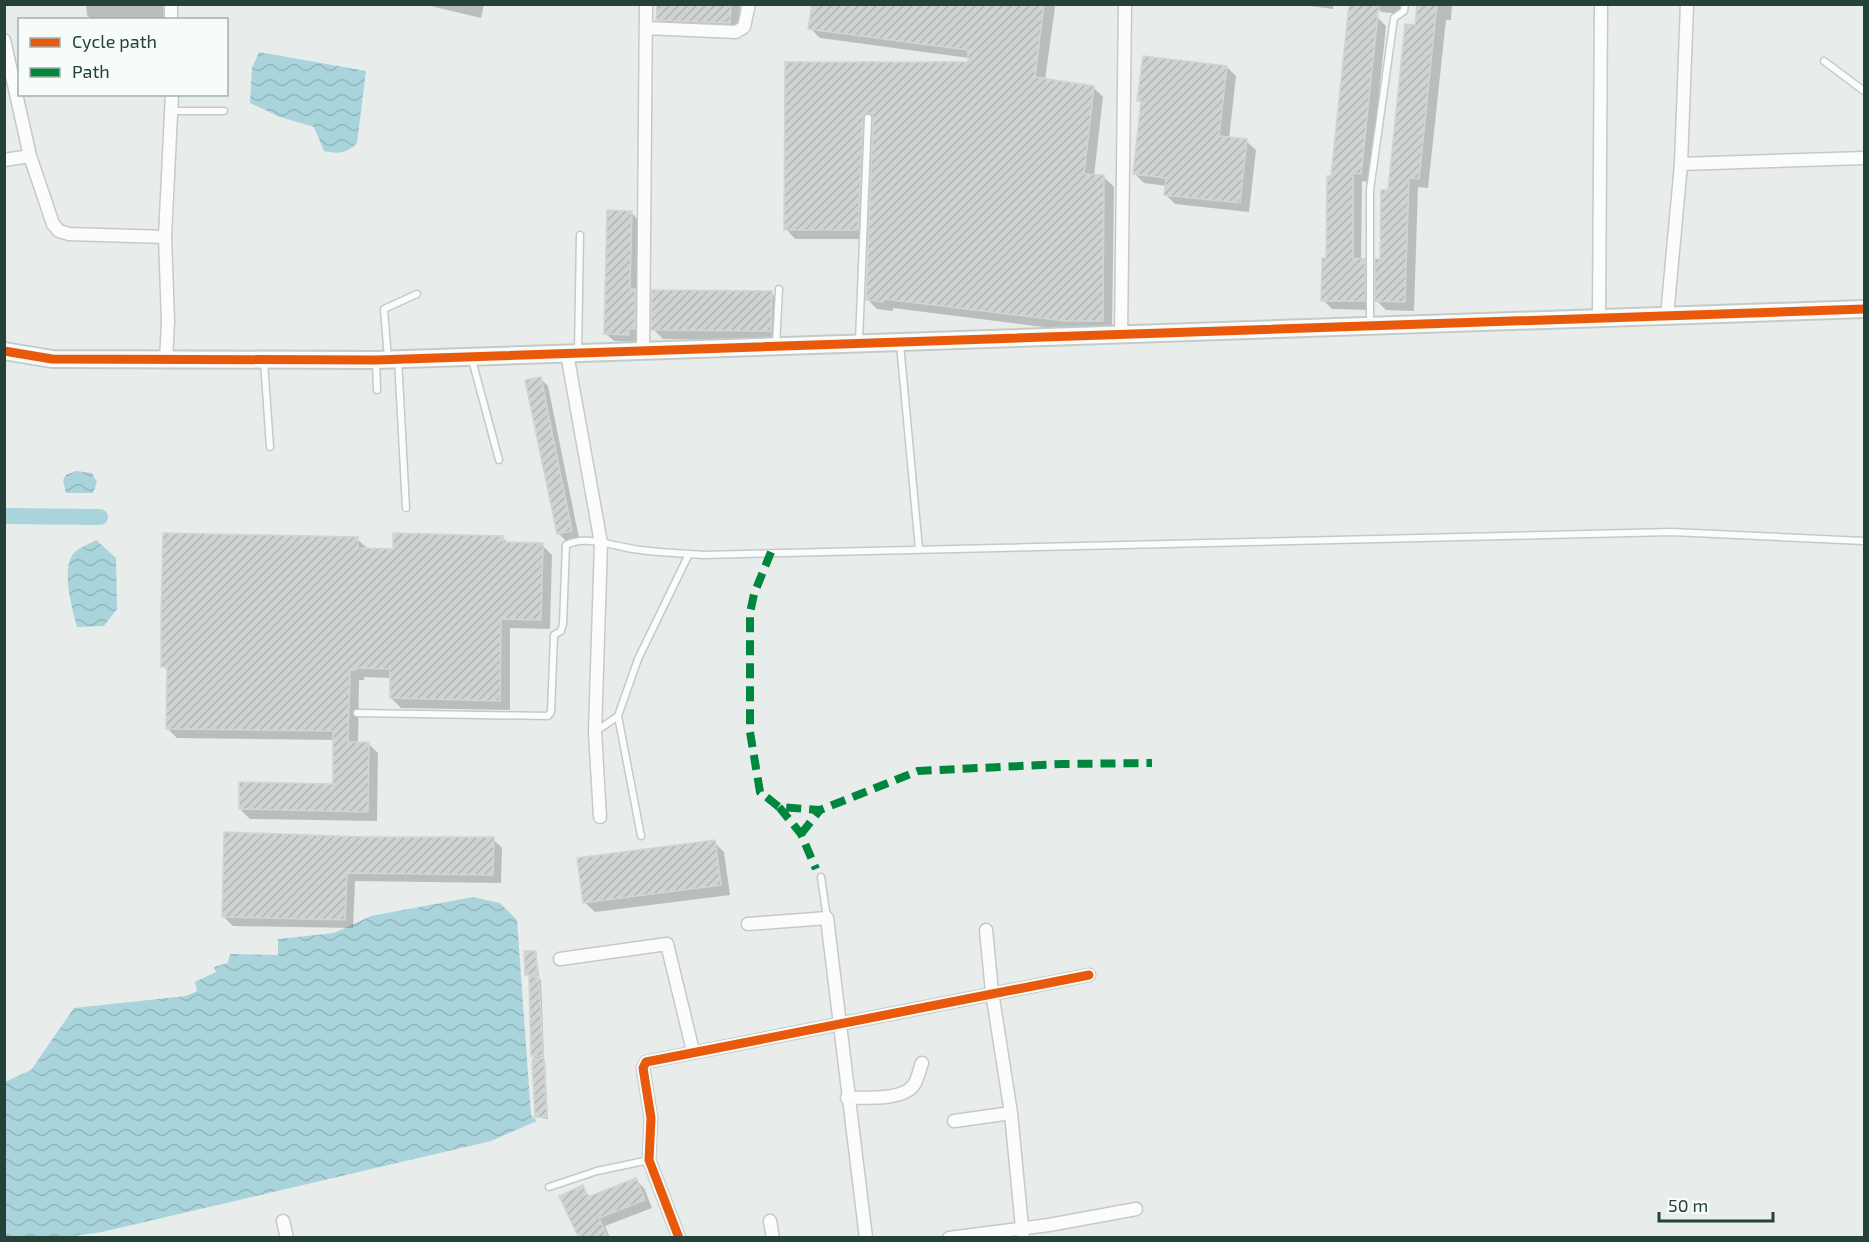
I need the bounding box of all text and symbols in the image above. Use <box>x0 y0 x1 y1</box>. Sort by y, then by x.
legend <box>18 18 228 96</box>
text: Cycle path <box>72 30 157 52</box>
text: Path <box>72 60 110 82</box>
scale bar <box>1659 1185 1773 1223</box>
text: 50 m <box>1668 1194 1708 1216</box>

